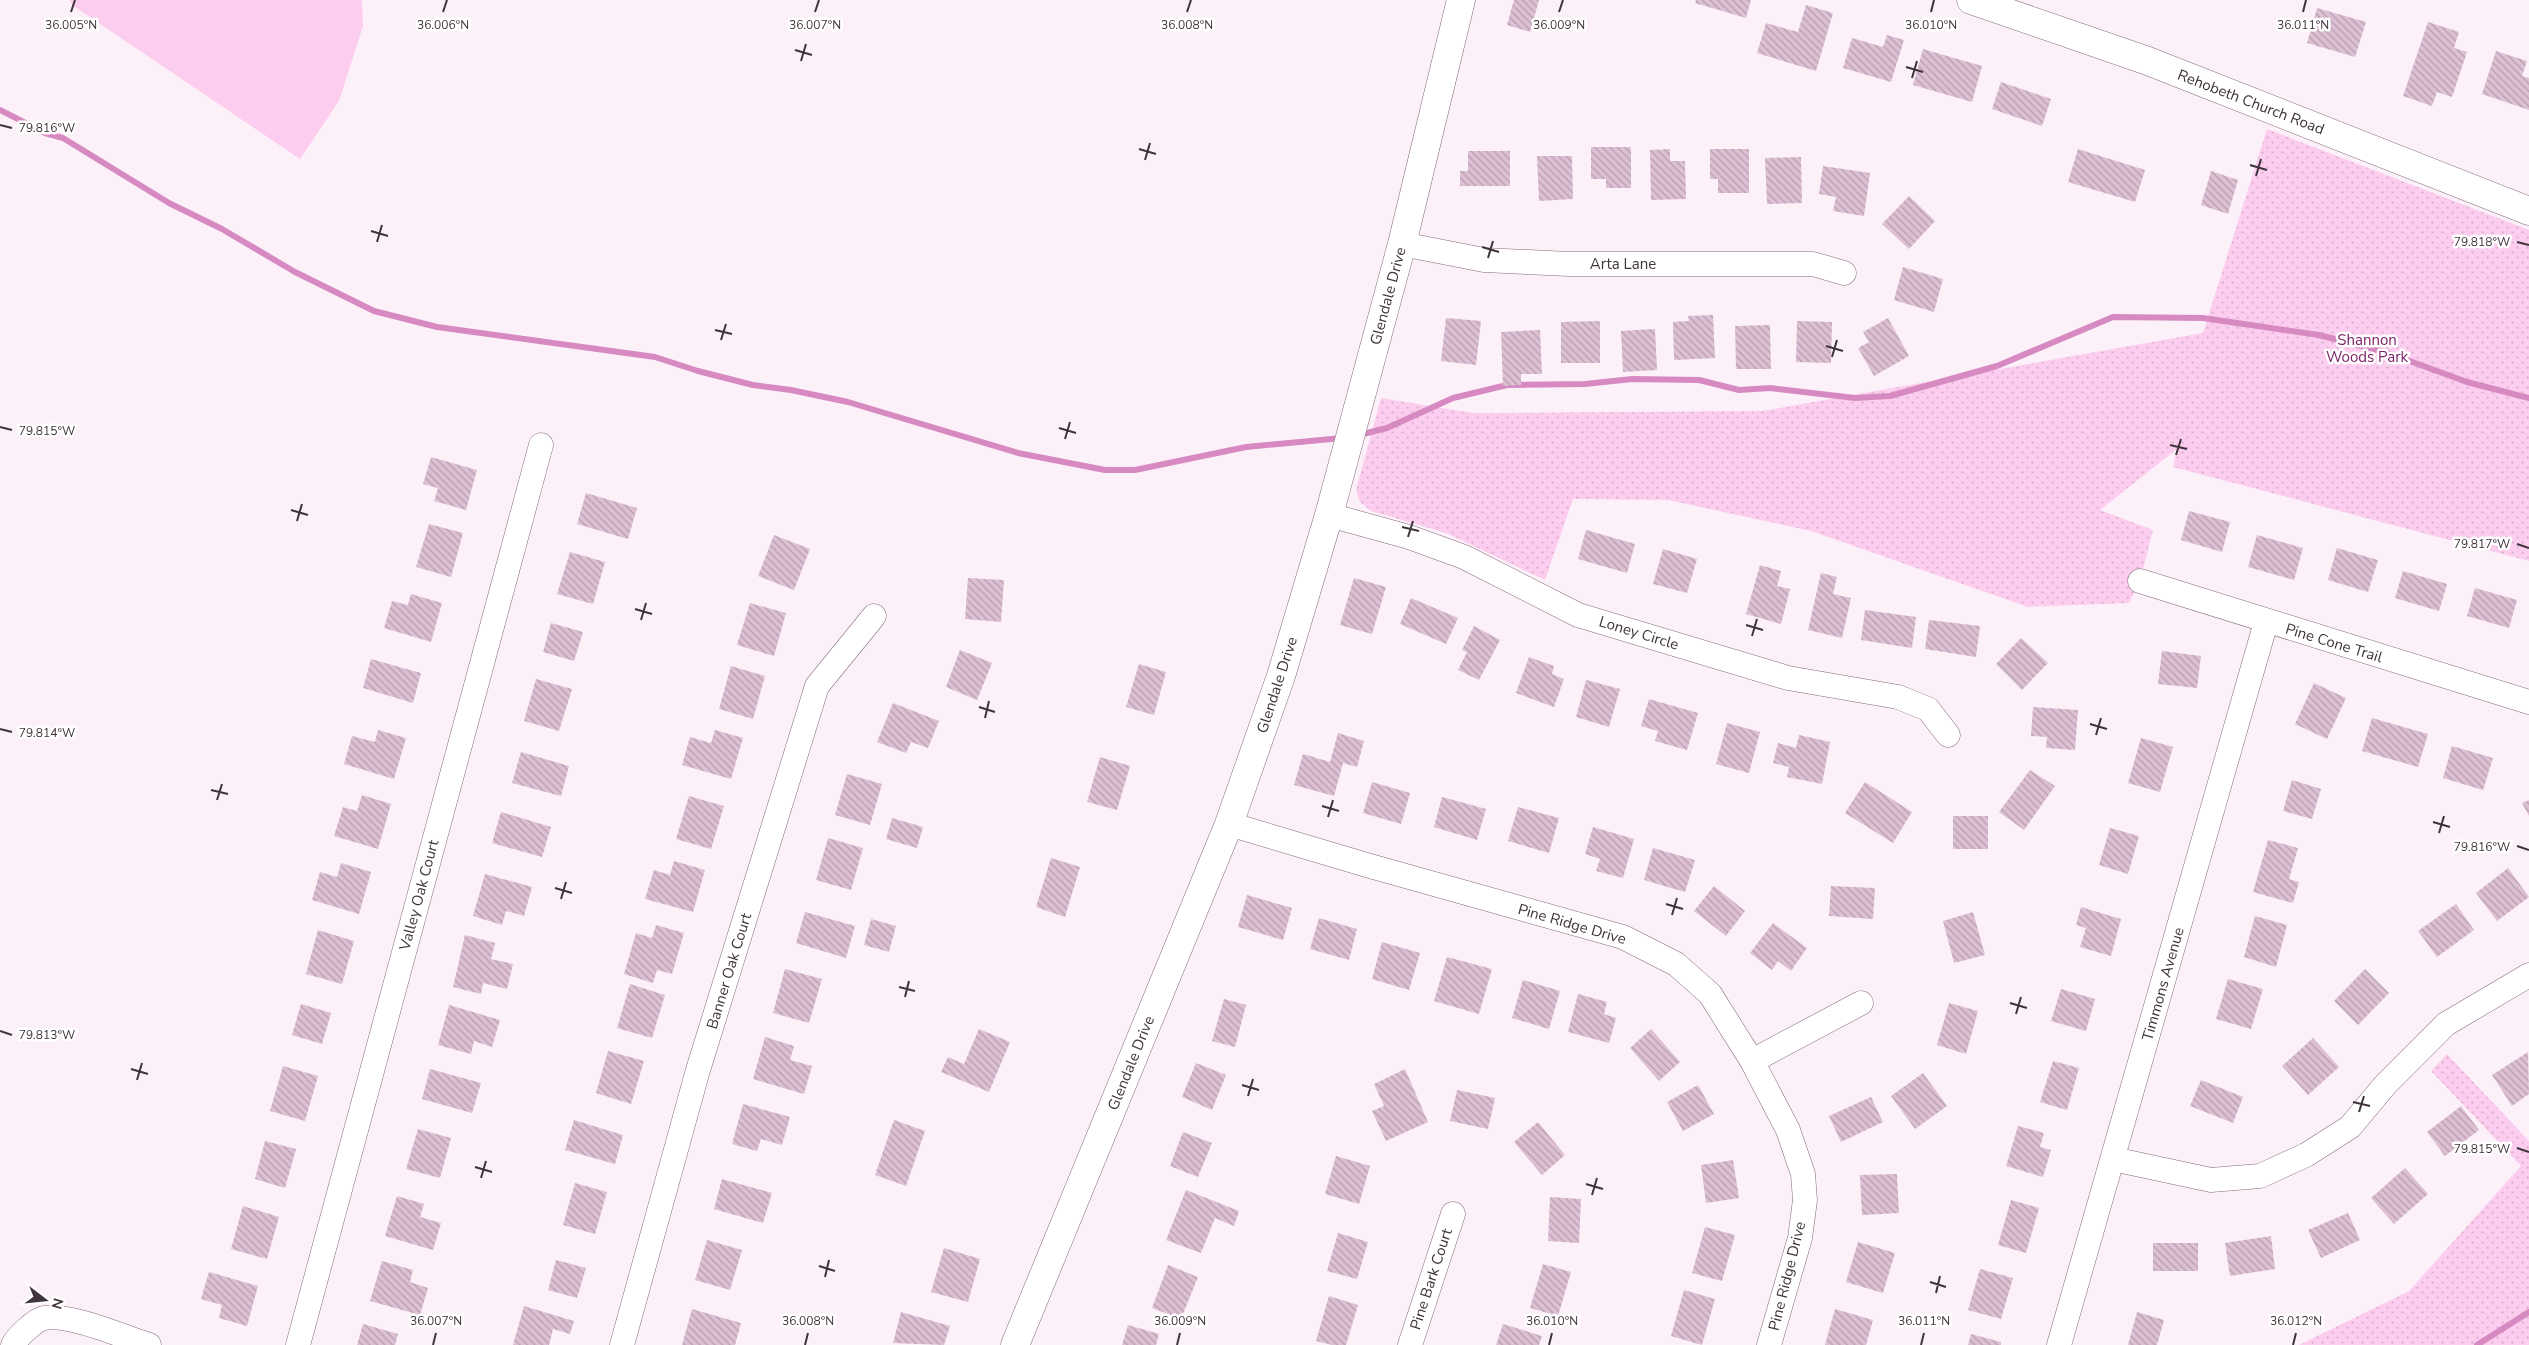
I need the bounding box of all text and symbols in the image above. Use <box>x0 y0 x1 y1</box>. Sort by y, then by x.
text: 36.005°N <box>45 17 97 33</box>
text: 36.006°N <box>417 17 469 33</box>
text: 36.007°N <box>789 17 841 33</box>
text: 36.008°N <box>1161 17 1213 33</box>
text: 36.009°N <box>1533 17 1585 33</box>
text: 36.010°N <box>1905 17 1957 33</box>
text: 36.011°N <box>2277 17 2329 33</box>
street label: Rehobeth Church Road <box>2175 65 2327 139</box>
text: 79.816°W <box>19 120 75 136</box>
text: 79.818°W <box>2454 234 2510 250</box>
street label: Glendale Drive <box>1365 245 1411 347</box>
street label: Arta Lane <box>1590 254 1656 274</box>
park label: Shannon Woods Park <box>2326 330 2409 367</box>
text: 79.815°W <box>19 423 75 439</box>
text: 79.817°W <box>2454 536 2510 552</box>
street label: Loney Circle <box>1597 611 1681 655</box>
street label: Pine Cone Trail <box>2283 619 2386 667</box>
street label: Glendale Drive <box>1252 634 1302 736</box>
text: 79.814°W <box>19 725 75 741</box>
street label: Valley Oak Court <box>394 837 444 954</box>
text: 79.816°W <box>2454 839 2510 855</box>
street label: Pine Ridge Drive <box>1516 899 1629 949</box>
street label: Banner Oak Court <box>702 910 756 1032</box>
street label: Timmons Avenue <box>2137 925 2189 1043</box>
street label: Glendale Drive <box>1103 1013 1159 1113</box>
text: 79.813°W <box>19 1027 75 1043</box>
text: 79.815°W <box>2454 1141 2510 1157</box>
street label: Pine Ridge Drive <box>1764 1219 1810 1333</box>
street label: Pine Bark Court <box>1405 1225 1457 1332</box>
north arrow <box>20 1275 70 1325</box>
text: N <box>46 1296 68 1311</box>
text: 36.007°N <box>410 1313 462 1329</box>
text: 36.008°N <box>782 1313 834 1329</box>
text: 36.009°N <box>1154 1313 1206 1329</box>
text: 36.010°N <box>1526 1313 1578 1329</box>
text: 36.011°N <box>1898 1313 1950 1329</box>
text: 36.012°N <box>2270 1313 2322 1329</box>

